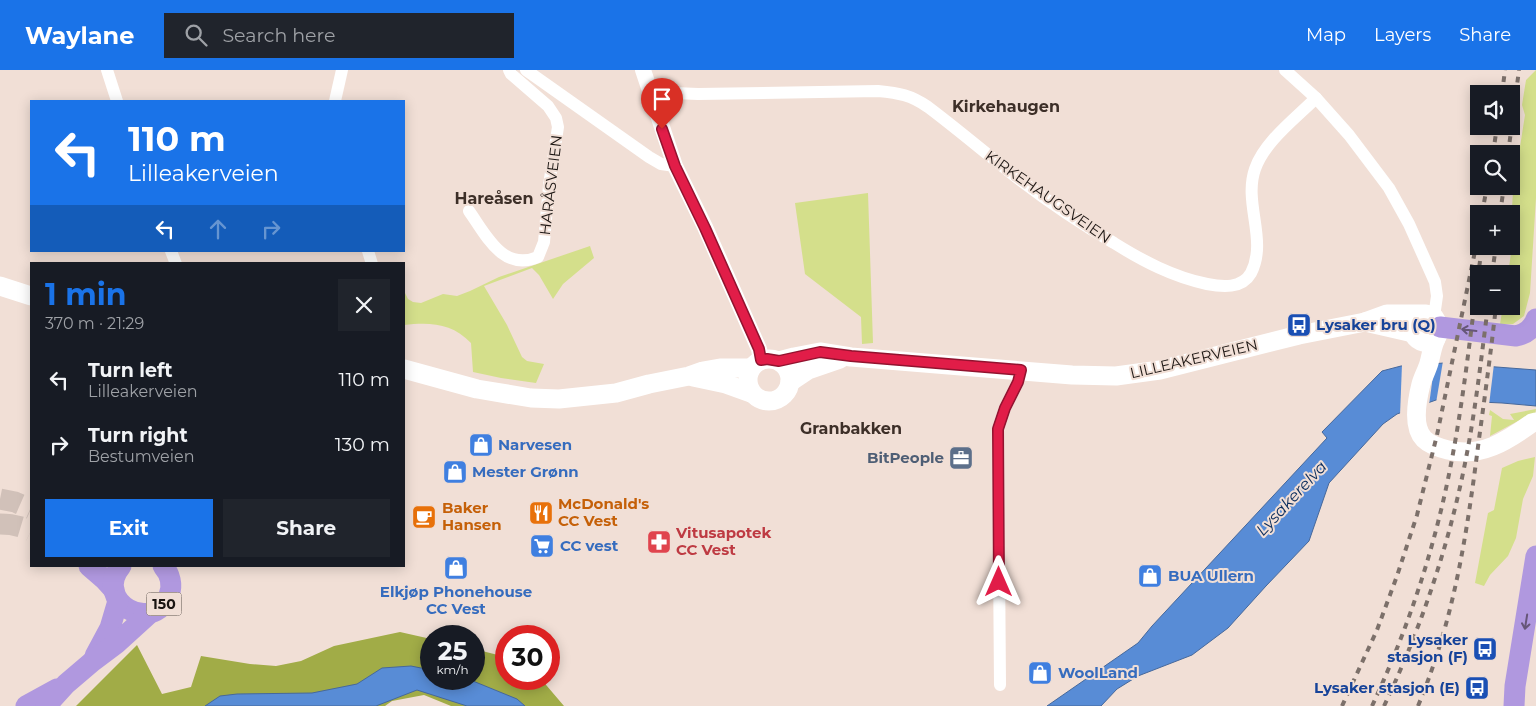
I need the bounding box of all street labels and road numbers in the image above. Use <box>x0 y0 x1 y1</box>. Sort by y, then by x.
street label: HARÅSVEIEN <box>535 134 566 236</box>
street label: KIRKEHAUGSVEIEN <box>982 146 1115 247</box>
street label: LILLEAKERVEIEN <box>1128 335 1260 382</box>
road number: 150 <box>146 592 182 616</box>

